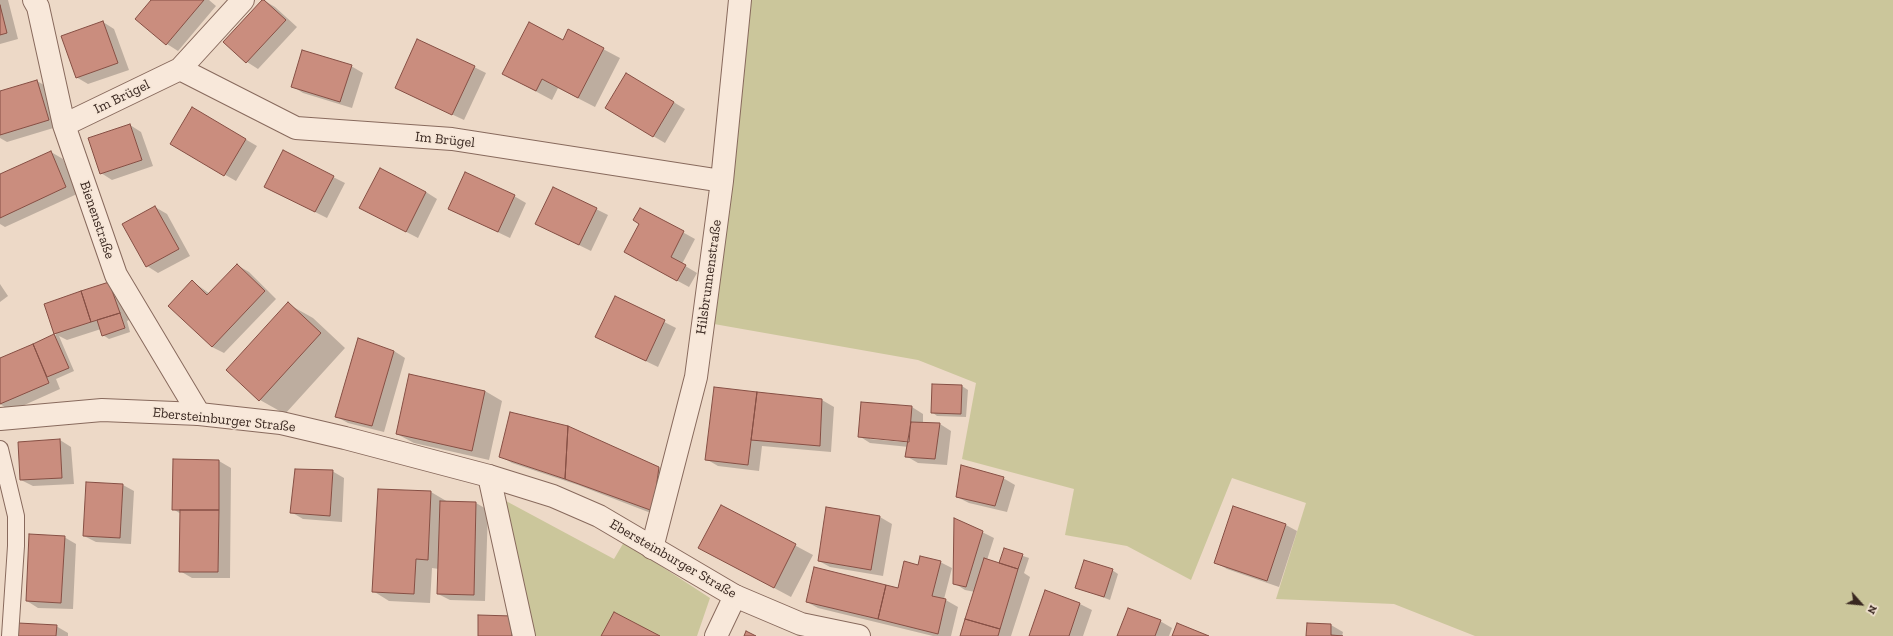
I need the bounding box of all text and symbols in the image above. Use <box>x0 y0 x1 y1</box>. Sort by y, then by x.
street label: Im Brügel <box>91 76 153 118</box>
street label: Im Brügel <box>414 129 476 151</box>
street label: Bienenstraße <box>76 179 118 261</box>
street label: Hilsbrunnenstraße <box>693 218 725 336</box>
street label: Ebersteinburger Straße <box>152 404 296 436</box>
street label: Ebersteinburger Straße <box>607 516 739 602</box>
north arrow <box>1841 584 1881 624</box>
text: N <box>1864 603 1880 616</box>

